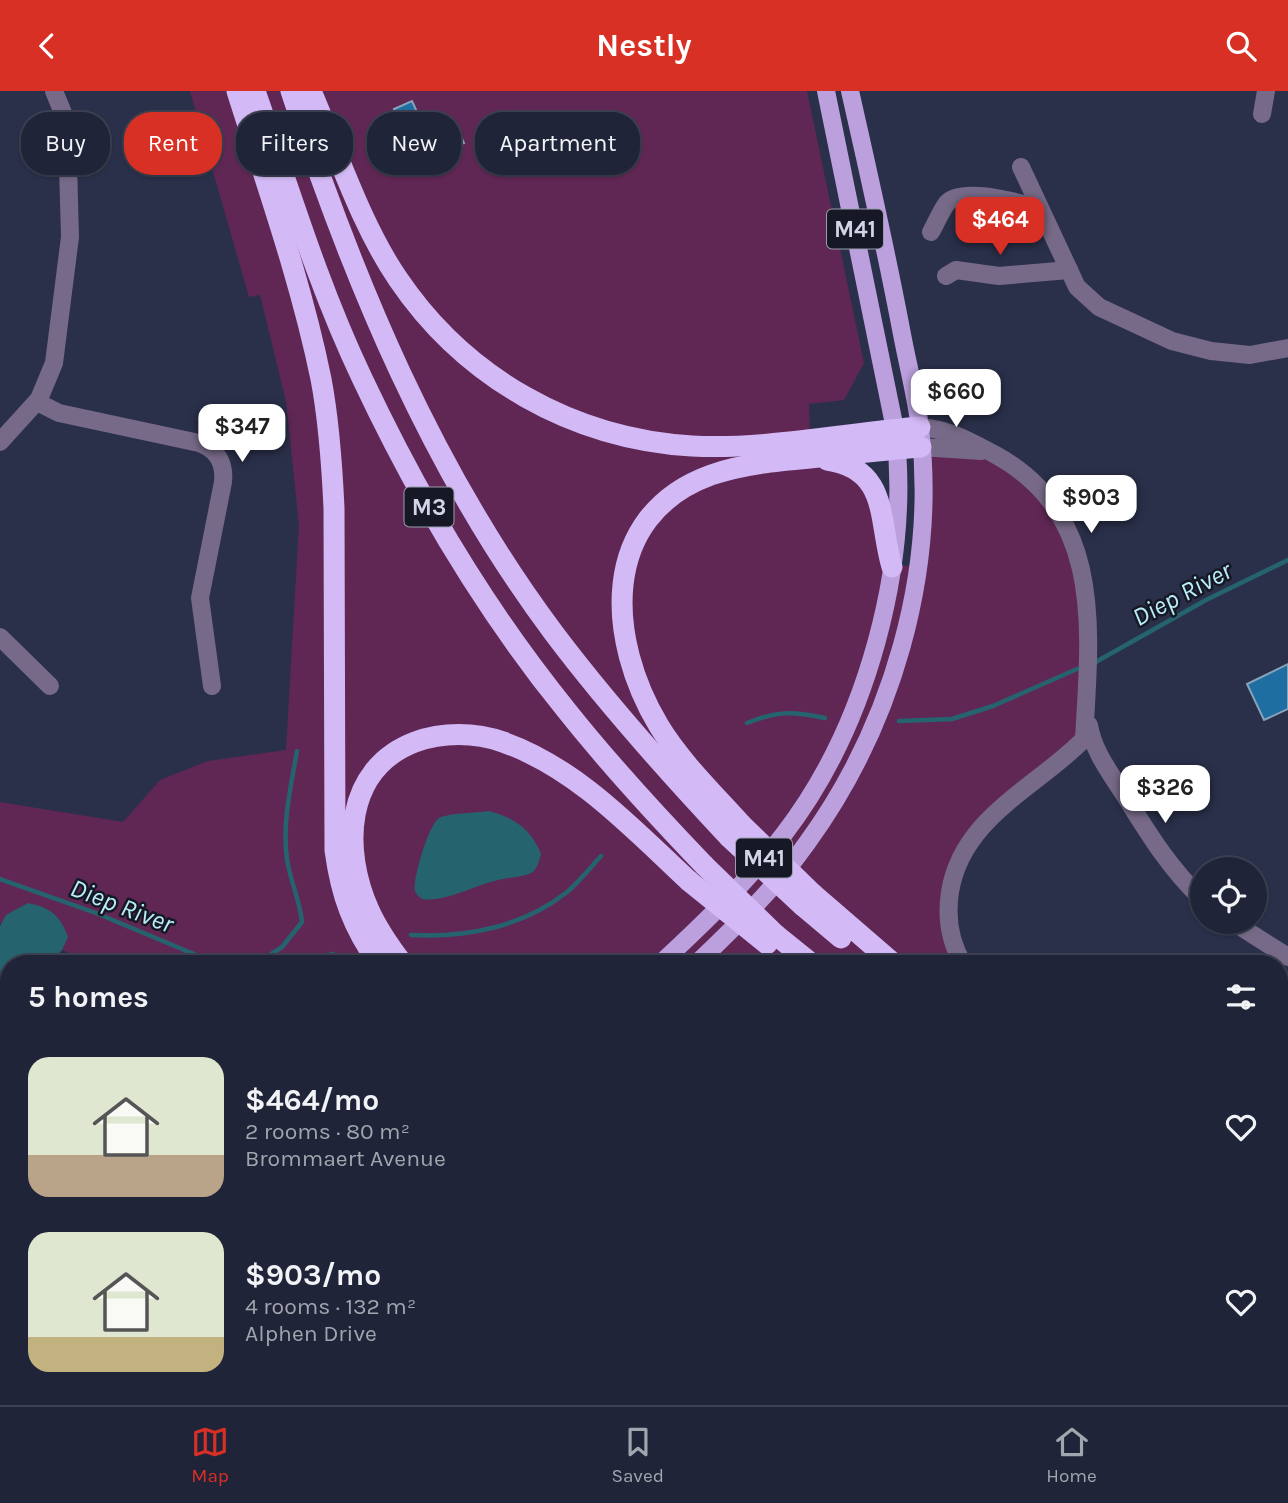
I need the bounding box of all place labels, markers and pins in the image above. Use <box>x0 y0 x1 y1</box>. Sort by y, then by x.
pin: $464 <box>959 197 1041 257</box>
pin: $660 <box>915 369 997 429</box>
pin: $347 <box>201 405 283 464</box>
pin: $903 <box>1050 475 1132 535</box>
pin: $326 <box>1124 765 1206 825</box>

